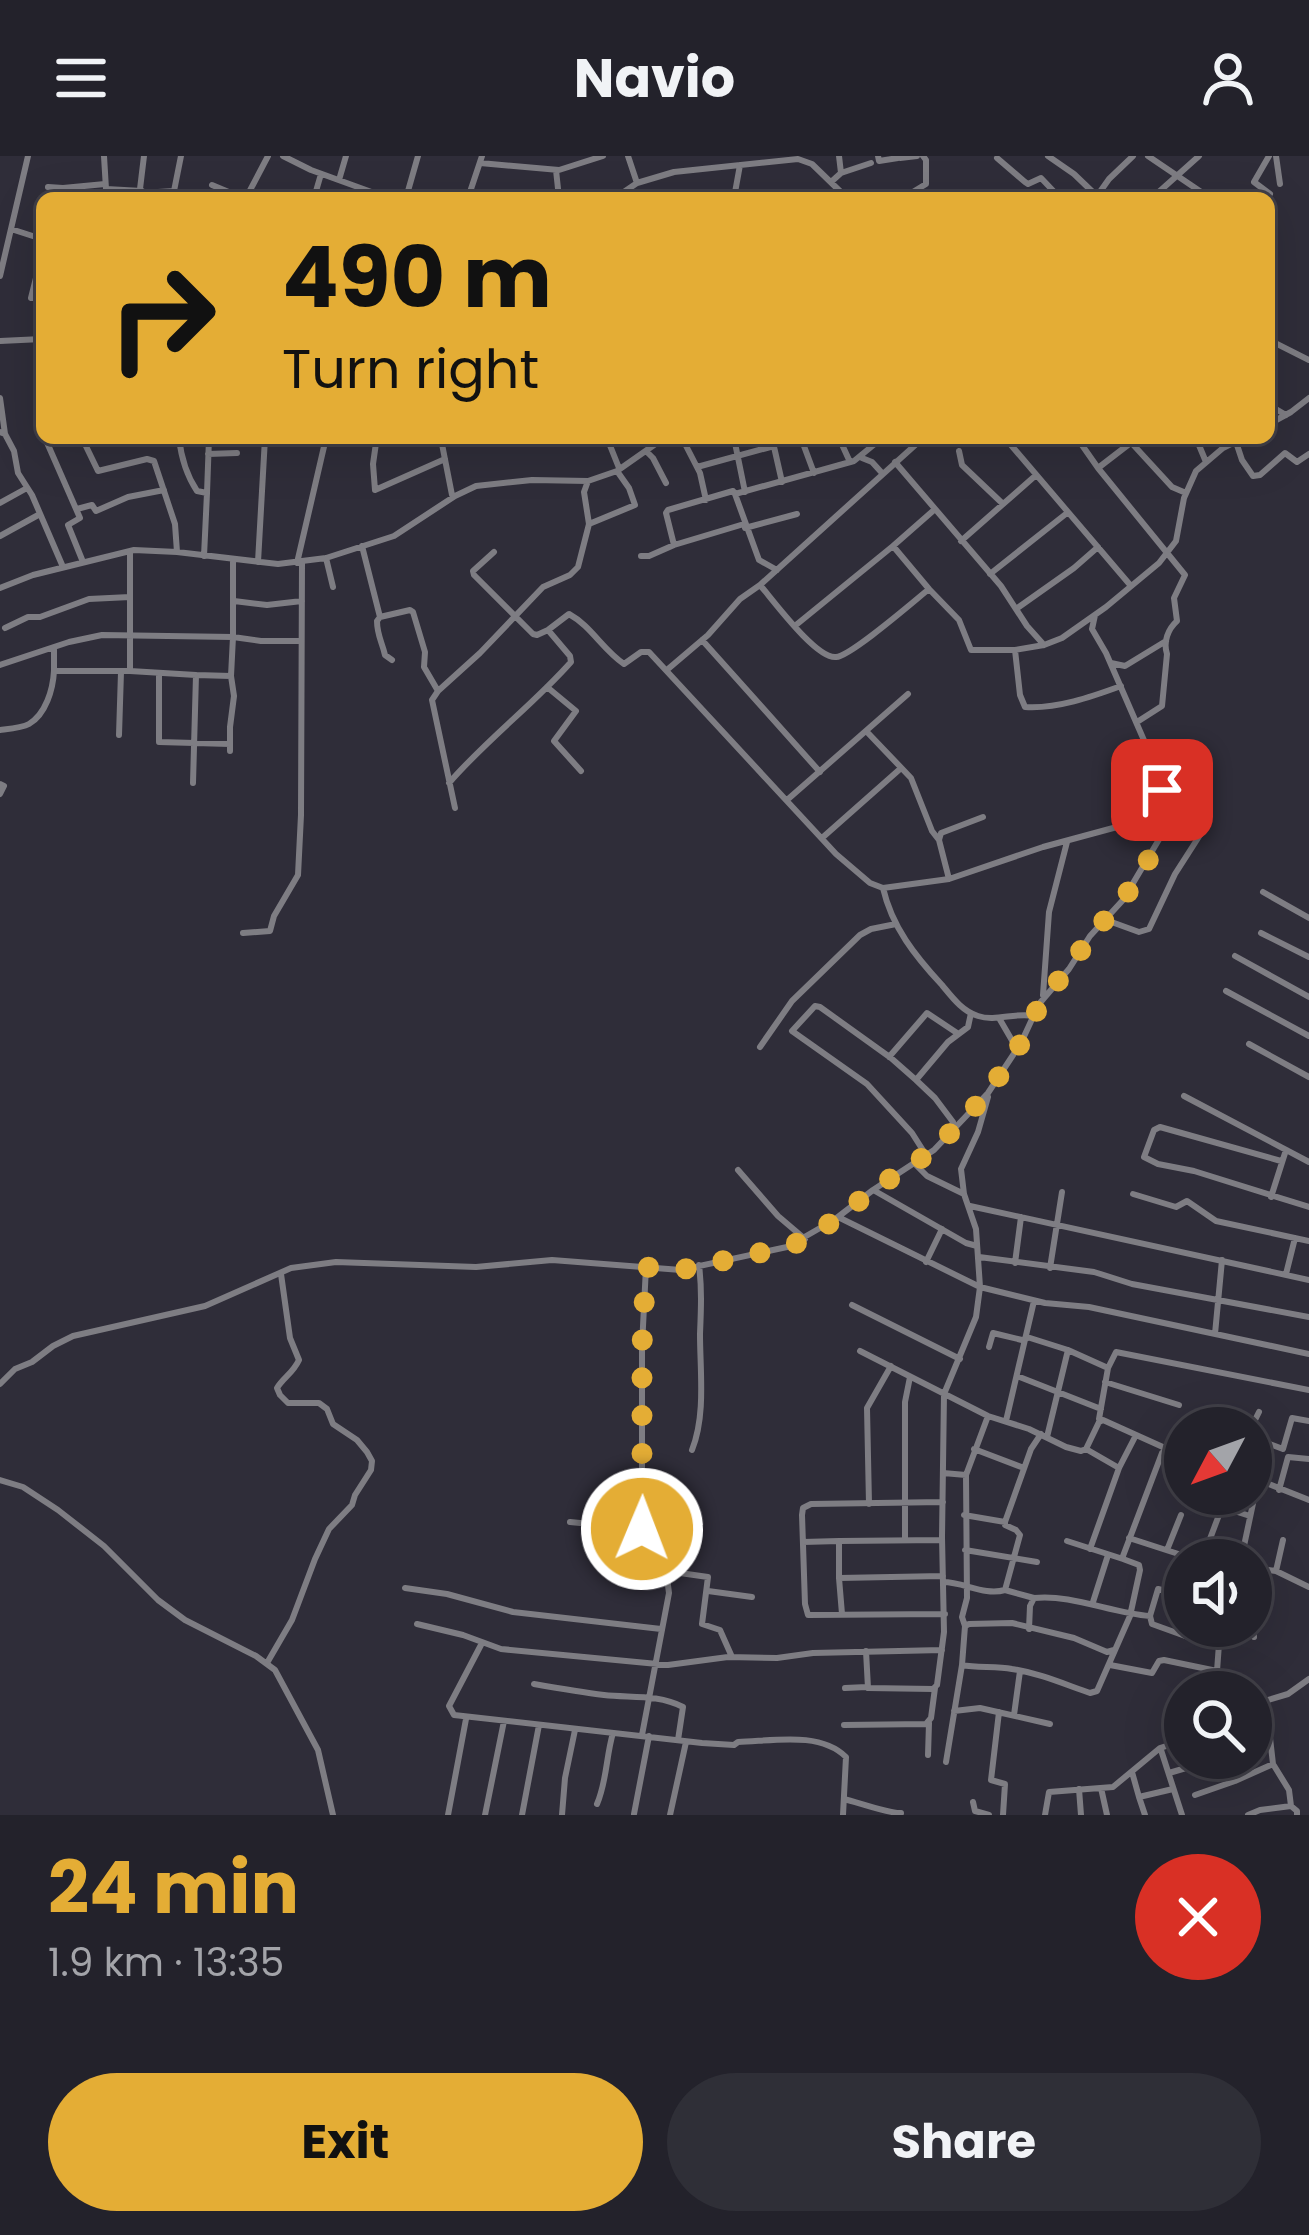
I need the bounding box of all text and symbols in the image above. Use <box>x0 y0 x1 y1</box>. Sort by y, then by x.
text: Navio <box>574 40 735 116</box>
icon: menu <box>48 45 114 111</box>
icon: person <box>1195 45 1261 111</box>
text: 490 m <box>282 219 552 336</box>
icon: right <box>84 240 240 396</box>
text: Turn right <box>282 331 539 407</box>
pin <box>1111 739 1213 841</box>
icon: arrive <box>1129 757 1195 823</box>
north arrow <box>1164 1407 1272 1515</box>
map controls <box>1164 1407 1272 1779</box>
position arrow <box>579 1466 705 1592</box>
button: sound <box>1164 1539 1272 1647</box>
button: search <box>1164 1671 1272 1779</box>
text: 24 min <box>48 1837 299 1938</box>
button: close <box>1135 1854 1261 1980</box>
text: 1.9 km · 13:35 <box>48 1935 284 1990</box>
button: Exit <box>48 2073 643 2211</box>
button: Share <box>667 2073 1261 2211</box>

